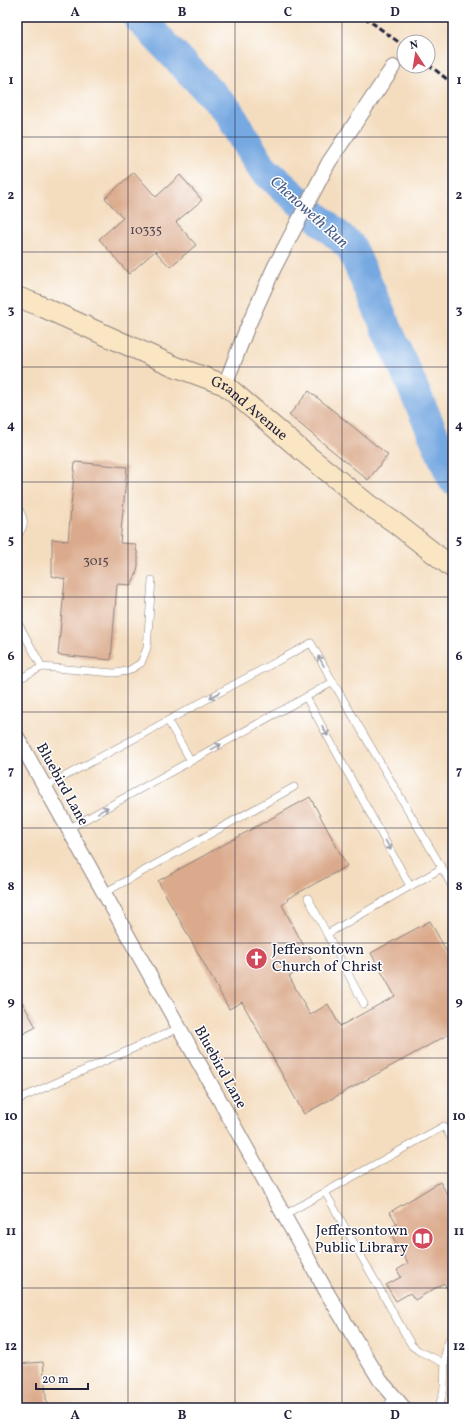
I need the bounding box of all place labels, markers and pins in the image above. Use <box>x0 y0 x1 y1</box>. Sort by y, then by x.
place label: Jeffersontown Church of Christ <box>272 940 383 978</box>
church icon: Jeffersontown Church of Christ <box>243 945 269 971</box>
place label: Jeffersontown Public Library <box>315 1221 408 1259</box>
library icon: Jeffersontown Public Library <box>410 1226 436 1252</box>

